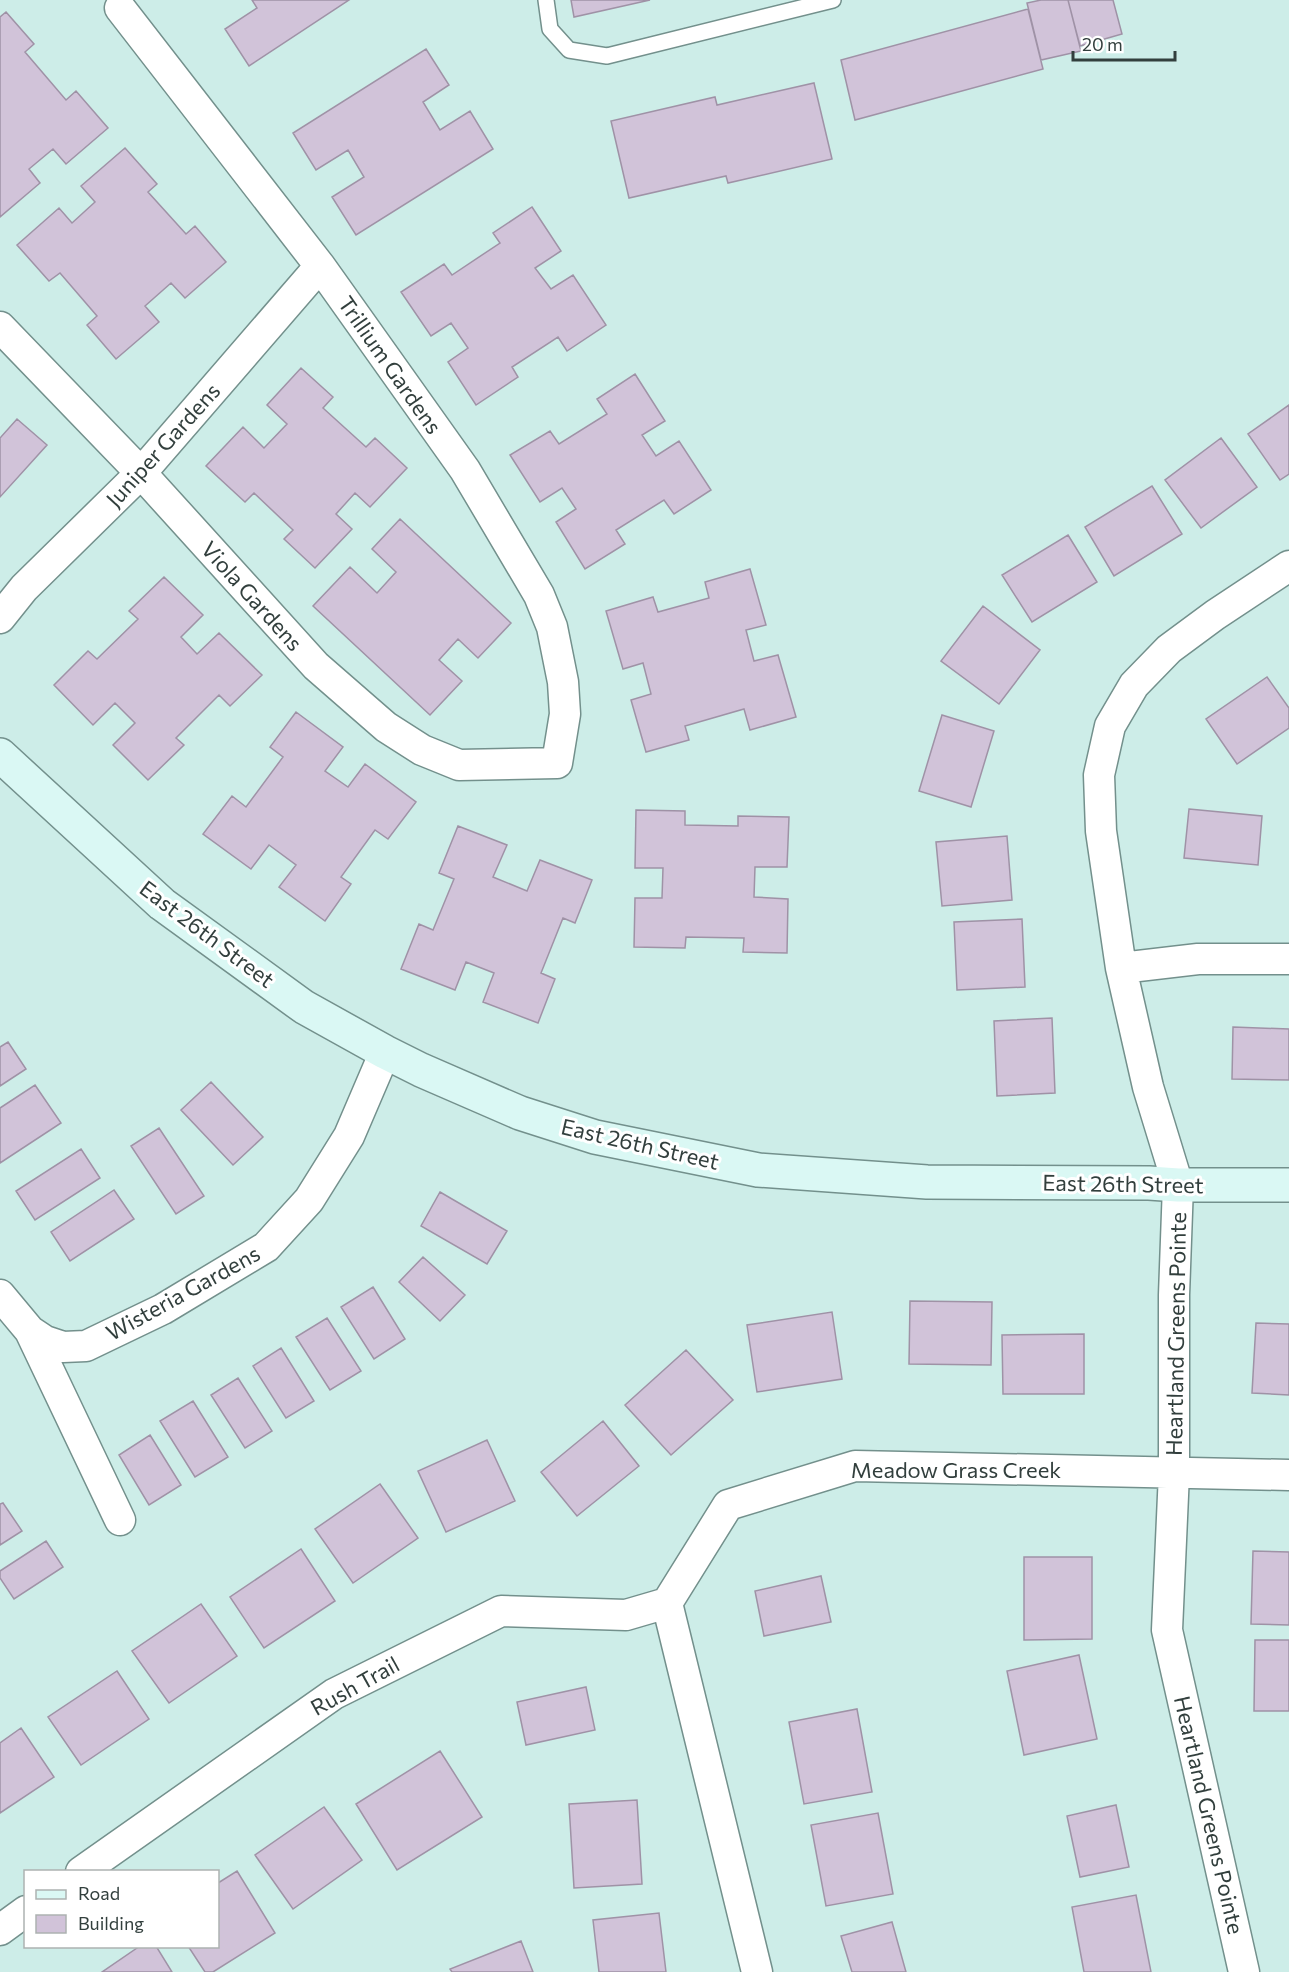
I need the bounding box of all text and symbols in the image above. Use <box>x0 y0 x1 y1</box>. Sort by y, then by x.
scale bar <box>1073 24 1175 62</box>
text: 20 m <box>1082 33 1123 55</box>
street label: Trillium Gardens <box>333 291 448 439</box>
street label: Juniper Gardens <box>100 377 225 512</box>
street label: Viola Gardens <box>196 535 309 656</box>
street label: East 26th Street <box>135 874 280 993</box>
street label: East 26th Street <box>559 1112 722 1175</box>
street label: East 26th Street <box>1042 1169 1204 1198</box>
street label: Heartland Greens Pointe <box>1160 1212 1191 1456</box>
street label: Wisteria Gardens <box>101 1239 264 1346</box>
street label: Meadow Grass Creek <box>851 1456 1061 1483</box>
street label: Rush Trail <box>306 1650 404 1721</box>
street label: Heartland Greens Pointe <box>1169 1693 1250 1937</box>
legend <box>24 1870 219 1948</box>
text: Road <box>78 1882 120 1904</box>
text: Building <box>78 1912 144 1934</box>

